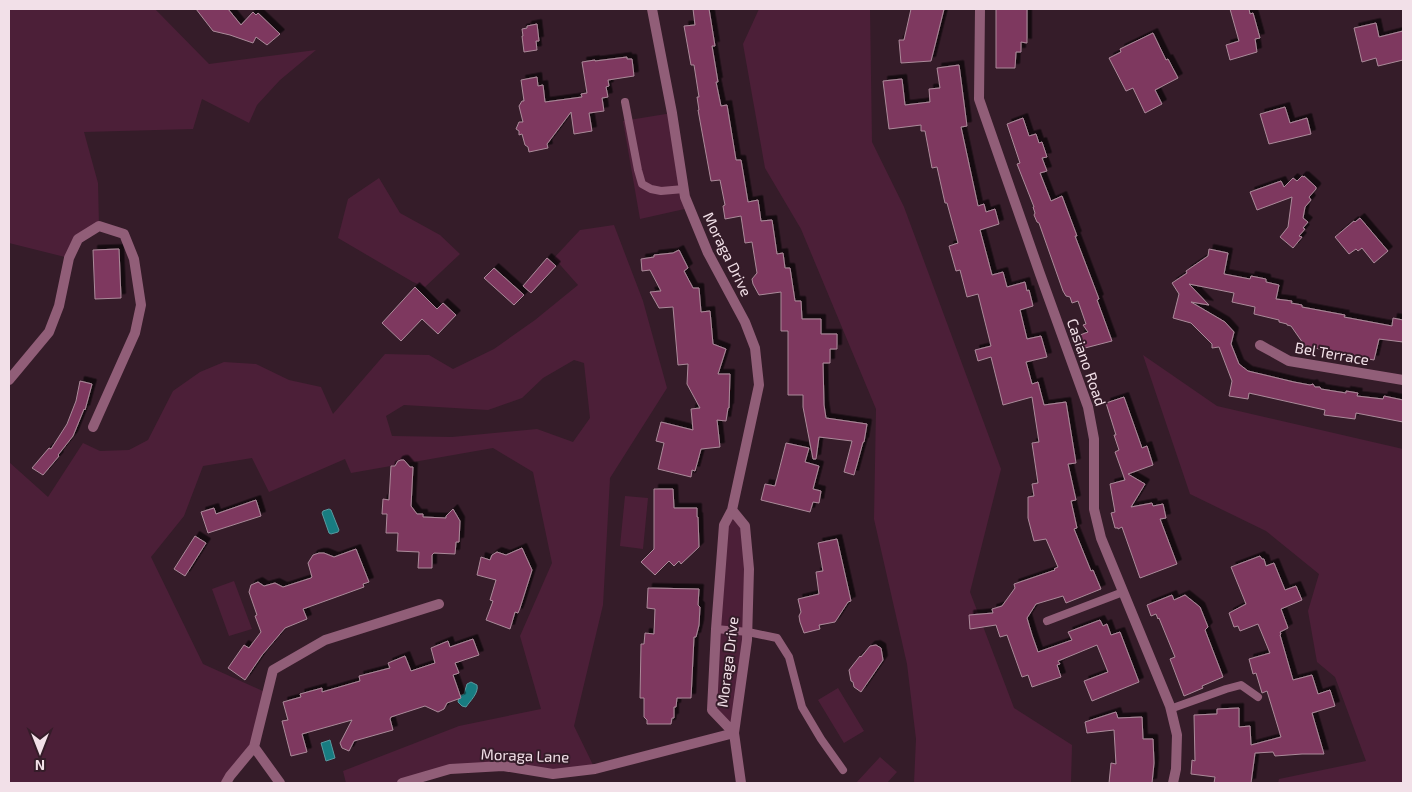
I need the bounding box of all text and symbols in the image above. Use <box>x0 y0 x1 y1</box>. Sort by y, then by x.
street label: Moraga Drive <box>700 209 756 299</box>
street label: Casiano Road <box>1064 316 1110 408</box>
street label: Bel Terrace <box>1293 338 1371 368</box>
street label: Moraga Drive <box>712 616 742 708</box>
north arrow <box>15 727 65 777</box>
street label: Moraga Lane <box>480 744 570 766</box>
text: N <box>35 757 45 774</box>

